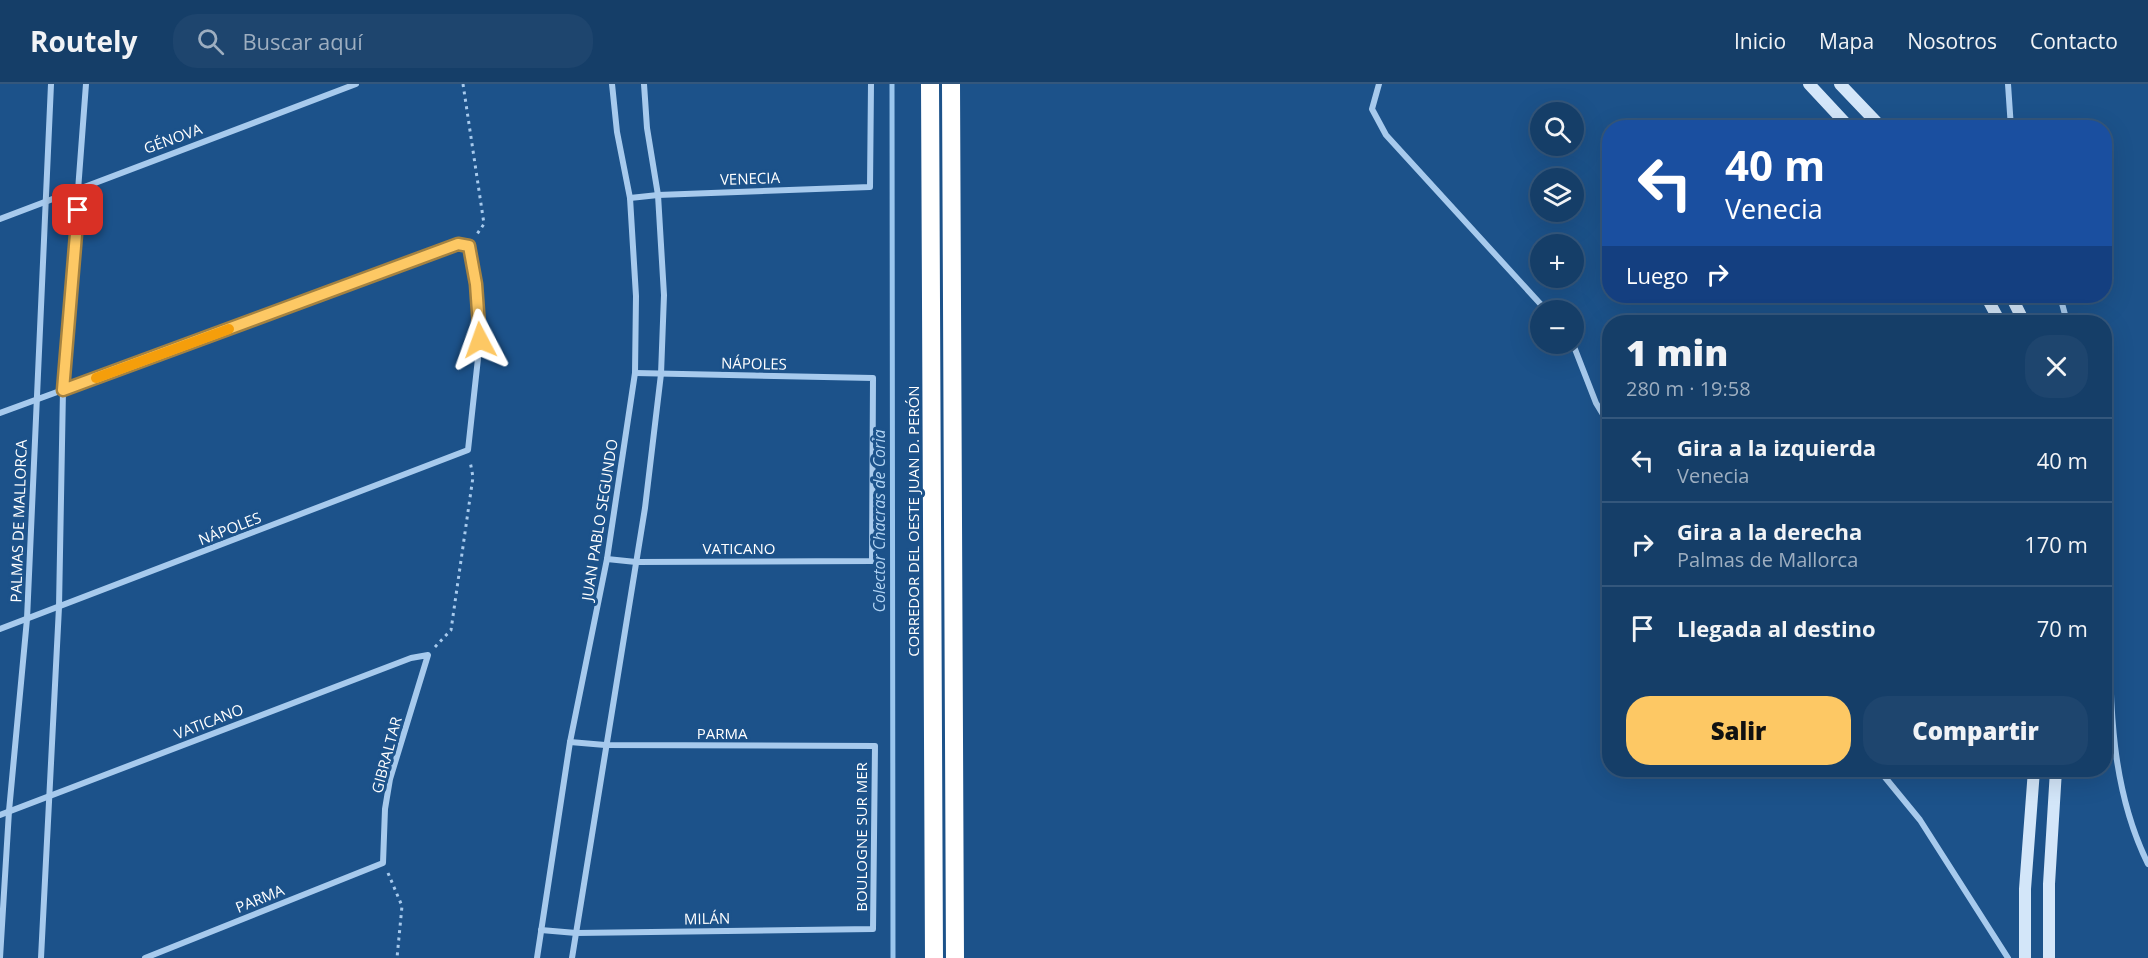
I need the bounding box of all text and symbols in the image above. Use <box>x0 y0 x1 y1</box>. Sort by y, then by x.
search box <box>173 14 593 68</box>
text: Routely <box>30 22 137 60</box>
icon: search <box>194 25 227 58</box>
text: Buscar aquí <box>242 26 363 56</box>
text: Inicio <box>1734 27 1786 55</box>
text: Mapa <box>1819 27 1874 55</box>
text: Nosotros <box>1907 27 1997 55</box>
text: Contacto <box>2030 27 2118 55</box>
map controls <box>1530 102 1584 354</box>
button: search <box>1530 102 1584 156</box>
street label: GÉNOVA <box>141 118 205 158</box>
text: 40 m <box>1725 136 1825 193</box>
icon: left <box>1626 144 1704 222</box>
street label: VENECIA <box>720 167 781 189</box>
button: layers <box>1530 168 1584 222</box>
pin <box>52 184 103 235</box>
text: Venecia <box>1725 190 1823 227</box>
icon: arrive <box>61 193 94 226</box>
button: + <box>1530 234 1584 288</box>
icon: right <box>1701 258 1734 291</box>
text: Luego <box>1626 260 1689 290</box>
button: − <box>1530 300 1584 354</box>
position arrow <box>448 308 512 372</box>
text: 1 min <box>1626 328 1728 377</box>
button: close <box>2025 335 2088 398</box>
street label: NÁPOLES <box>721 352 787 374</box>
text: 280 m · 19:58 <box>1626 375 1751 402</box>
street label: CORREDOR DEL OESTE JUAN D. PERÓN <box>903 385 923 657</box>
water label: Colector Chacras de Coria <box>868 430 890 612</box>
text: Gira a la izquierda <box>1677 432 1876 462</box>
street label: JUAN PABLO SEGUNDO <box>576 438 622 604</box>
street label: PALMAS DE MALLORCA <box>5 439 31 603</box>
icon: left <box>1626 444 1659 477</box>
text: 40 m <box>2037 445 2088 475</box>
text: Venecia <box>1677 462 1749 489</box>
street label: NÁPOLES <box>195 507 264 549</box>
text: Gira a la derecha <box>1677 516 1862 546</box>
icon: right <box>1626 528 1659 561</box>
text: 170 m <box>2024 529 2088 559</box>
street label: VATICANO <box>703 538 775 558</box>
text: Palmas de Mallorca <box>1677 546 1858 573</box>
icon: arrive <box>1626 612 1659 645</box>
text: Llegada al destino <box>1677 613 1876 643</box>
text: 70 m <box>2037 613 2088 643</box>
button: Salir <box>1626 696 1851 765</box>
button: Compartir <box>1863 696 2088 765</box>
street label: VATICANO <box>171 699 246 743</box>
street label: GIBRALTAR <box>366 714 406 795</box>
street label: PARMA <box>697 723 748 743</box>
street label: BOULOGNE SUR MER <box>851 761 871 912</box>
street label: PARMA <box>232 879 287 917</box>
street label: MILÁN <box>684 908 730 928</box>

